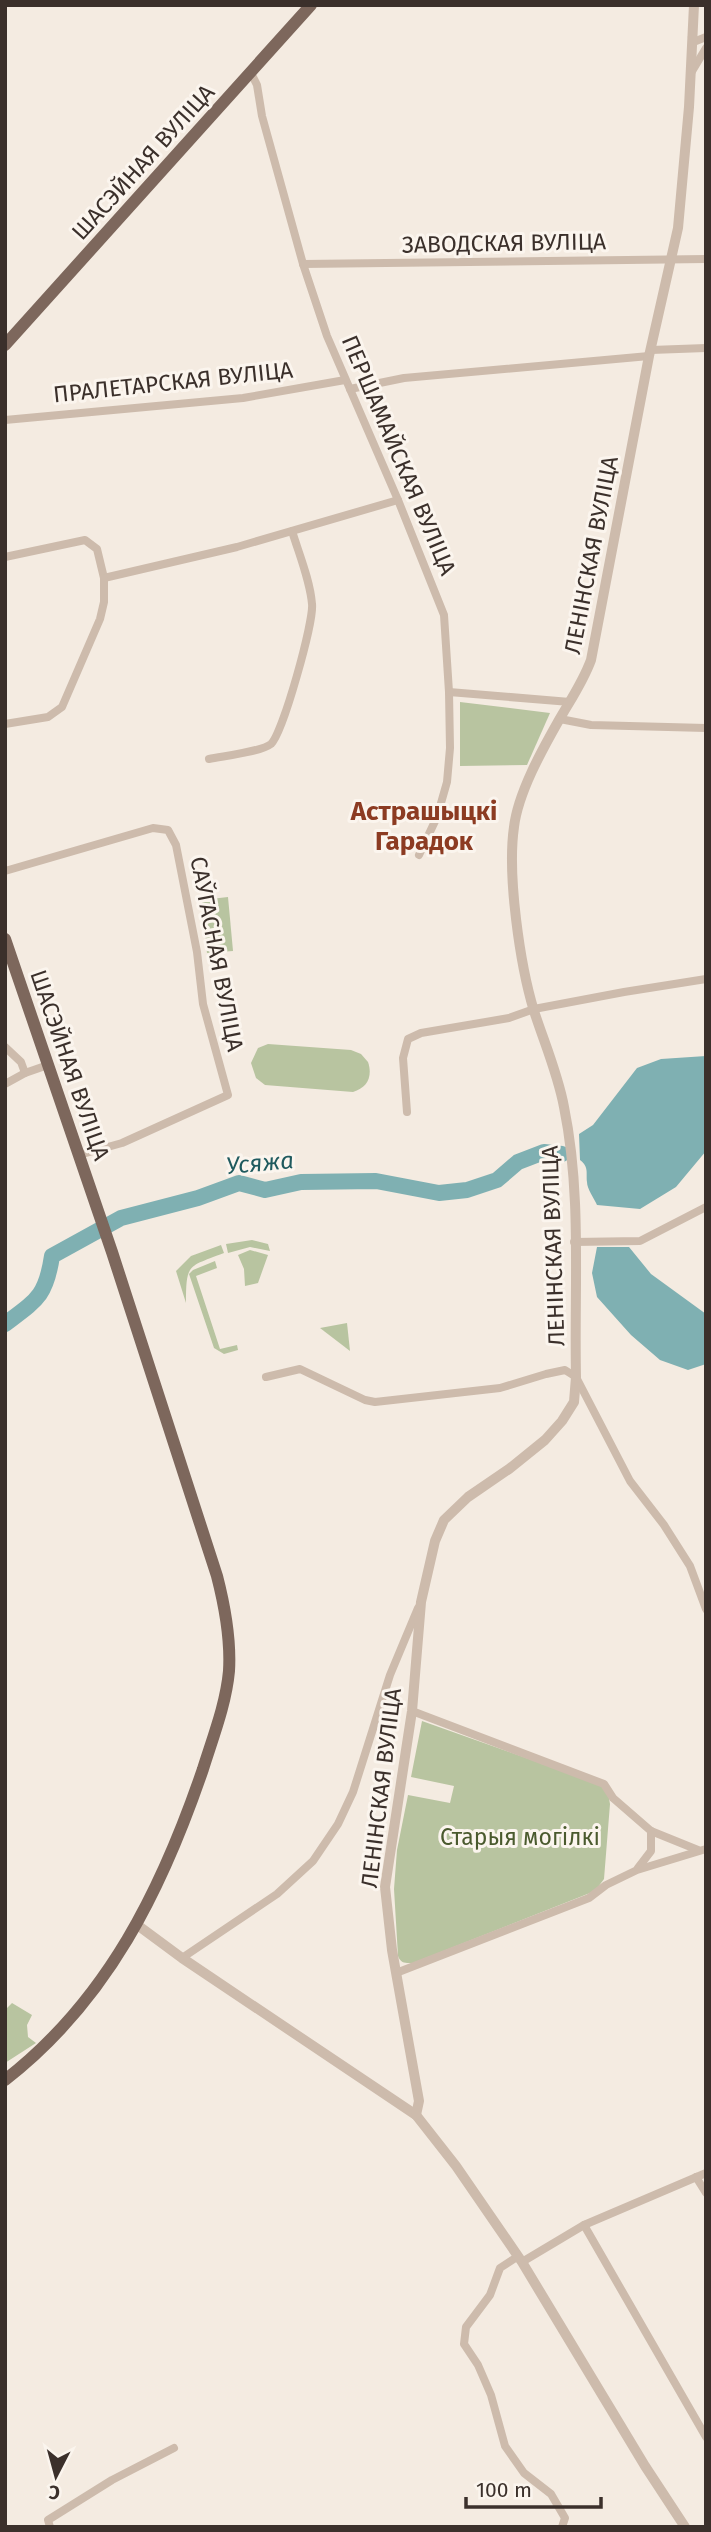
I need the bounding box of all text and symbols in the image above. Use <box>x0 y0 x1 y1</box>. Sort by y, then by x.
street label: ШАСЭЙНАЯ ВУЛІЦА <box>66 78 221 246</box>
street label: ЗАВОДСКАЯ ВУЛІЦА <box>402 227 607 259</box>
street label: ПЕРШАМАЙСКАЯ ВУЛІЦА <box>336 331 463 580</box>
street label: ПРАЛЕТАРСКАЯ ВУЛІЦА <box>52 355 295 409</box>
street label: ЛЕНІНСКАЯ ВУЛІЦА <box>558 453 624 656</box>
district label: Астрашыцкі Гарадок <box>350 796 497 857</box>
street label: САЎГАСНАЯ ВУЛІЦА <box>184 854 251 1055</box>
street label: ШАСЭЙНАЯ ВУЛІЦА <box>24 966 116 1165</box>
street label: ЛЕНІНСКАЯ ВУЛІЦА <box>535 1144 570 1347</box>
water label: Усяжа <box>225 1146 295 1180</box>
street label: ЛЕНІНСКАЯ ВУЛІЦА <box>355 1686 407 1889</box>
park label: Старыя могілкі <box>440 1823 600 1851</box>
north arrow <box>21 2441 91 2511</box>
scale bar <box>466 2466 601 2510</box>
text: 100 m <box>476 2477 532 2503</box>
text: С <box>48 2480 61 2504</box>

